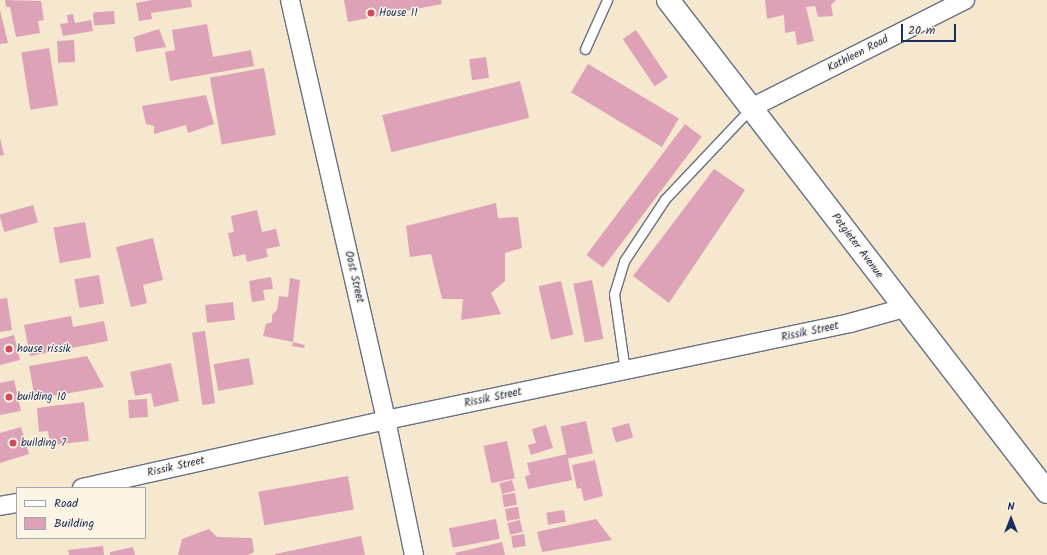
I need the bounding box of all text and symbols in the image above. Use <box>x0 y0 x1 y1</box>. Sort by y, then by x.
place label: House 11 <box>379 6 418 20</box>
marker: House 11 <box>366 8 376 18</box>
scale bar <box>903 16 958 42</box>
text: 20 m <box>908 21 935 40</box>
street label: Kathleen Road <box>825 33 891 75</box>
street label: Potgieter Avenue <box>828 211 886 281</box>
street label: Oost Street <box>342 250 366 304</box>
street label: Rissik Street <box>780 319 840 345</box>
place label: house rissik <box>17 342 71 356</box>
marker: house rissik <box>4 344 14 354</box>
street label: Rissik Street <box>463 385 523 411</box>
place label: building 10 <box>17 390 66 404</box>
marker: building 10 <box>4 392 14 402</box>
place label: building 7 <box>21 436 66 450</box>
marker: building 7 <box>8 438 18 448</box>
street label: Rissik Street <box>146 454 206 480</box>
legend <box>16 487 146 539</box>
text: Road <box>54 494 78 513</box>
text: N <box>1008 498 1014 516</box>
north arrow <box>991 499 1031 539</box>
text: Building <box>54 514 94 533</box>

